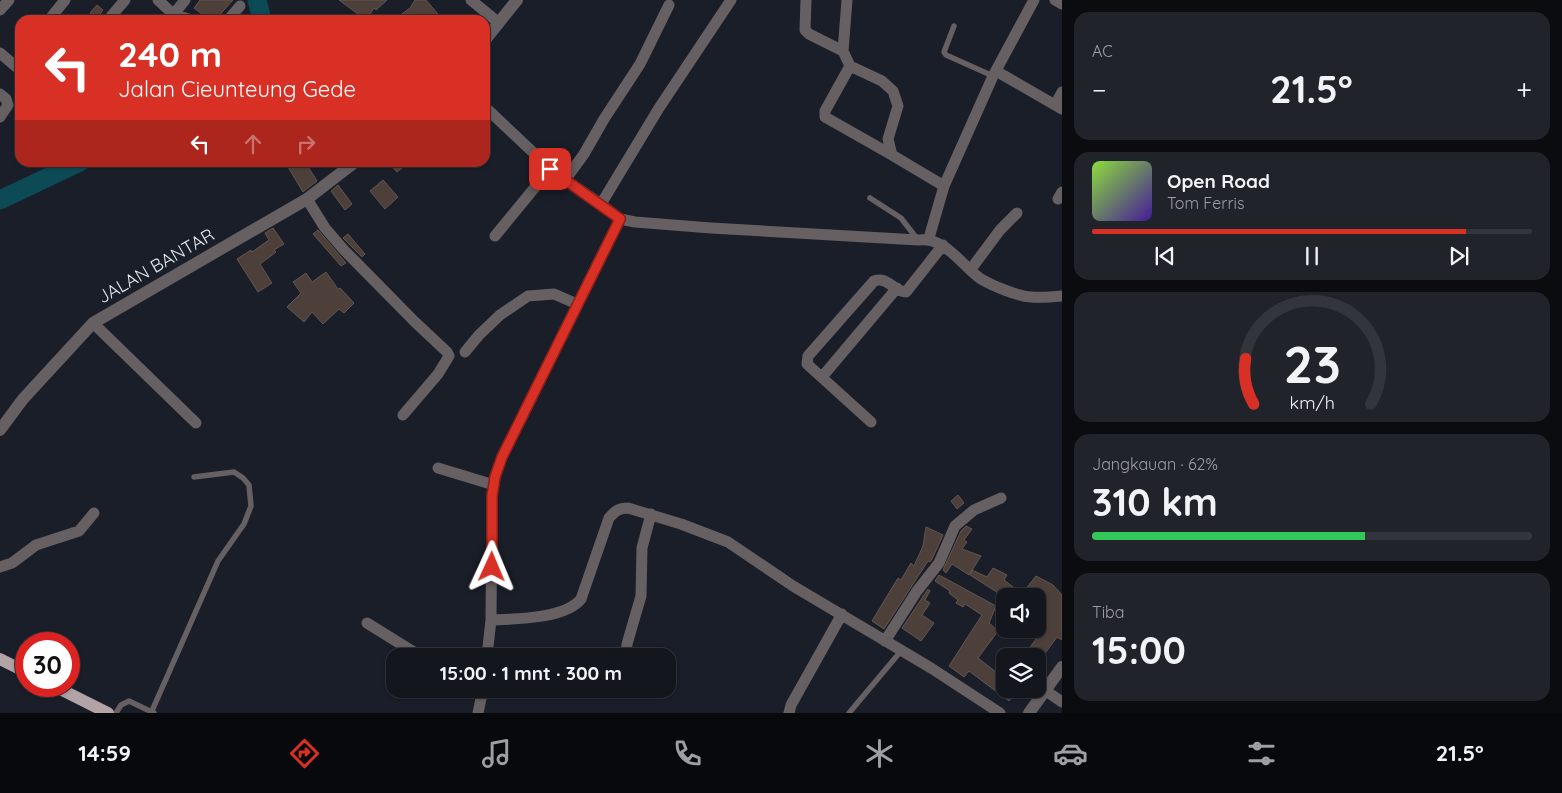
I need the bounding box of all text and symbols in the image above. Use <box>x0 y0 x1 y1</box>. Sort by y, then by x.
text: 240 m <box>118 32 222 76</box>
icon: left <box>35 35 100 100</box>
text: AC <box>1092 41 1113 61</box>
text: 21.5° <box>1270 65 1353 113</box>
text: − <box>1092 72 1107 107</box>
text: + <box>1516 72 1532 107</box>
text: Jalan Cieunteung Gede <box>118 75 356 103</box>
icon: left <box>186 130 214 158</box>
icon: ahead <box>239 130 267 158</box>
icon: right <box>292 130 320 158</box>
pin <box>529 148 571 190</box>
icon: arrive <box>536 155 564 183</box>
text: Open Road <box>1167 169 1270 193</box>
text: Tom Ferris <box>1167 193 1244 213</box>
street label: JALAN BANTAR <box>93 223 218 308</box>
icon: previous <box>1151 242 1179 270</box>
icon: pause <box>1298 242 1326 270</box>
icon: next <box>1445 242 1473 270</box>
text: 23 <box>1283 331 1341 396</box>
text: km/h <box>1289 391 1335 413</box>
text: Jangkauan · 62% <box>1092 454 1218 474</box>
text: 310 km <box>1092 478 1218 526</box>
position arrow <box>465 540 517 592</box>
map controls <box>996 588 1046 698</box>
button: sound <box>996 588 1046 638</box>
text: Tiba <box>1092 602 1124 622</box>
text: 15:00 <box>1092 626 1186 674</box>
speed limit sign: 30 <box>15 632 80 697</box>
button: layers <box>996 648 1046 698</box>
text: 15:00 · 1 mnt · 300 m <box>440 661 622 685</box>
icon: directions <box>287 736 322 771</box>
icon: music <box>479 736 514 771</box>
icon: phone <box>670 736 705 771</box>
icon: climate <box>862 736 897 771</box>
icon: car <box>1053 736 1088 771</box>
icon: filters <box>1244 736 1279 771</box>
text: 14:59 <box>78 739 131 767</box>
text: 21.5° <box>1436 739 1484 767</box>

